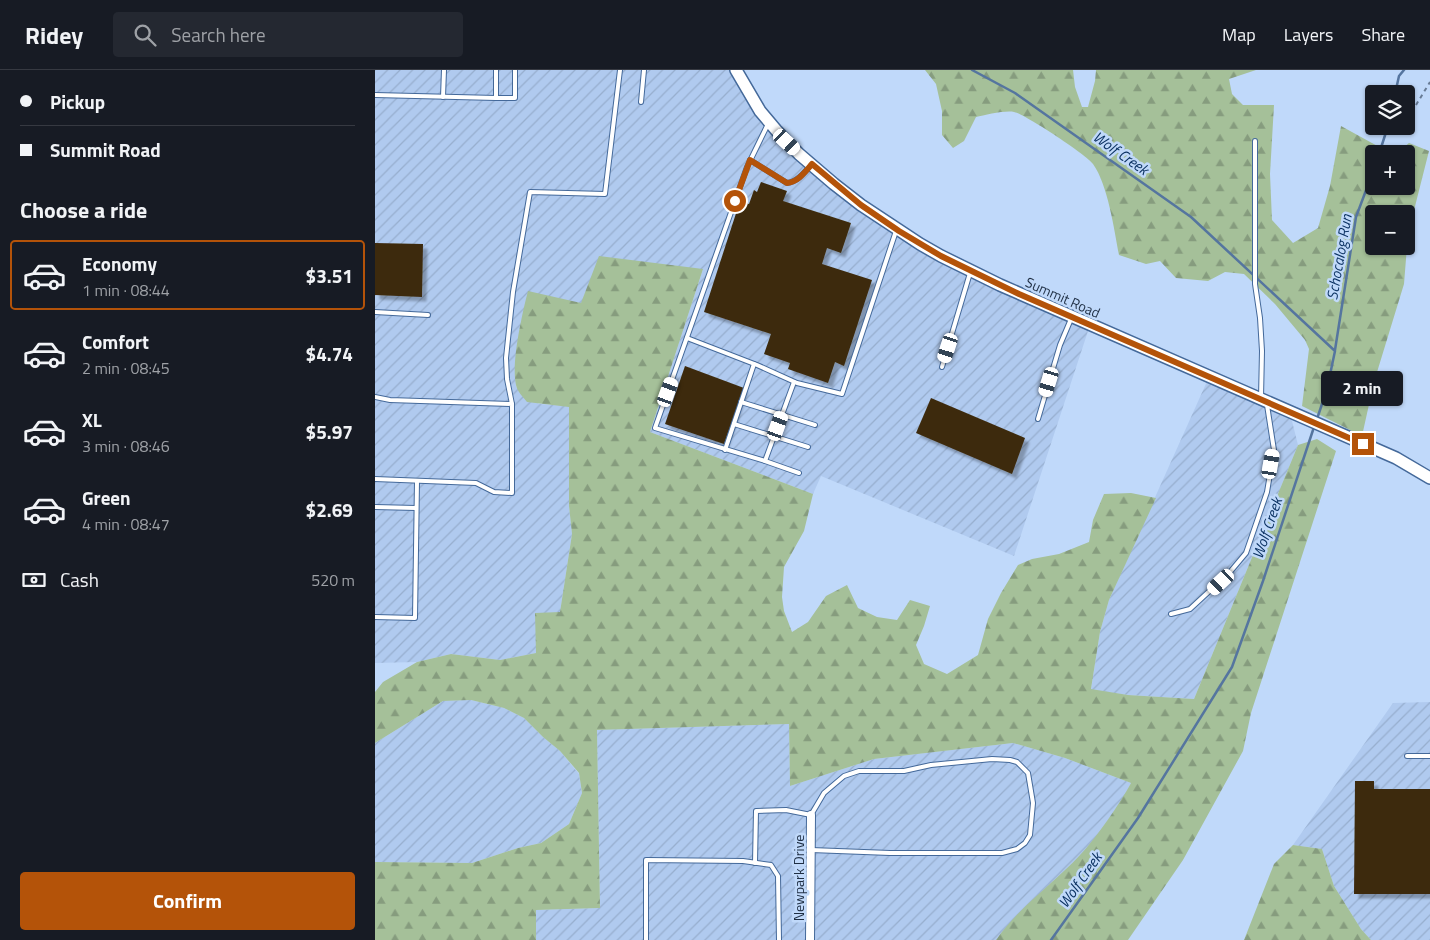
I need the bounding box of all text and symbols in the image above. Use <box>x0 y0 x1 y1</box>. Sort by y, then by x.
search box <box>113 12 463 57</box>
text: Ridey <box>25 17 83 53</box>
text: Search here <box>171 20 266 49</box>
icon: search <box>131 21 159 49</box>
text: Map <box>1222 21 1256 48</box>
text: Layers <box>1284 21 1333 48</box>
text: Share <box>1361 21 1405 48</box>
map controls <box>1365 85 1415 255</box>
button: layers <box>1365 85 1415 135</box>
text: Pickup <box>50 87 105 116</box>
water label: Wolf Creek <box>1088 125 1155 182</box>
car <box>770 126 803 158</box>
text: Summit Road <box>50 135 161 164</box>
button: + <box>1365 145 1415 195</box>
route start <box>724 190 746 212</box>
text: Choose a ride <box>20 193 147 227</box>
button: − <box>1365 205 1415 255</box>
water label: Schocalog Run <box>1320 212 1358 301</box>
text: Economy <box>82 249 157 278</box>
icon: car <box>22 253 67 298</box>
text: $3.51 <box>306 261 353 290</box>
street label: Summit Road <box>1022 271 1104 323</box>
text: 1 min · 08:44 <box>82 278 170 302</box>
text: Comfort <box>82 327 149 356</box>
icon: car <box>22 331 67 376</box>
car <box>936 331 959 365</box>
text: $4.74 <box>306 339 353 368</box>
text: 2 min · 08:45 <box>82 356 170 380</box>
car <box>1037 365 1060 399</box>
callout: 2 min <box>1322 372 1404 406</box>
car <box>655 375 680 409</box>
text: 2 min <box>1343 376 1381 400</box>
text: XL <box>82 405 102 434</box>
icon: car <box>22 409 67 454</box>
car <box>765 409 790 443</box>
text: $5.97 <box>306 417 353 446</box>
route end <box>1352 433 1374 455</box>
text: 3 min · 08:46 <box>82 434 170 458</box>
car <box>1261 448 1280 480</box>
text: Green <box>82 483 131 512</box>
icon: car <box>22 487 67 532</box>
water label: Wolf Creek <box>1246 492 1289 562</box>
text: $2.69 <box>306 495 353 524</box>
text: 4 min · 08:47 <box>82 512 170 536</box>
text: Cash <box>60 565 99 594</box>
icon: cash <box>20 566 48 594</box>
car <box>1204 566 1237 598</box>
text: 520 m <box>311 568 355 592</box>
street label: Newpark Drive <box>788 835 809 921</box>
water label: Wolf Creek <box>1052 846 1109 913</box>
button: Confirm <box>20 872 355 930</box>

